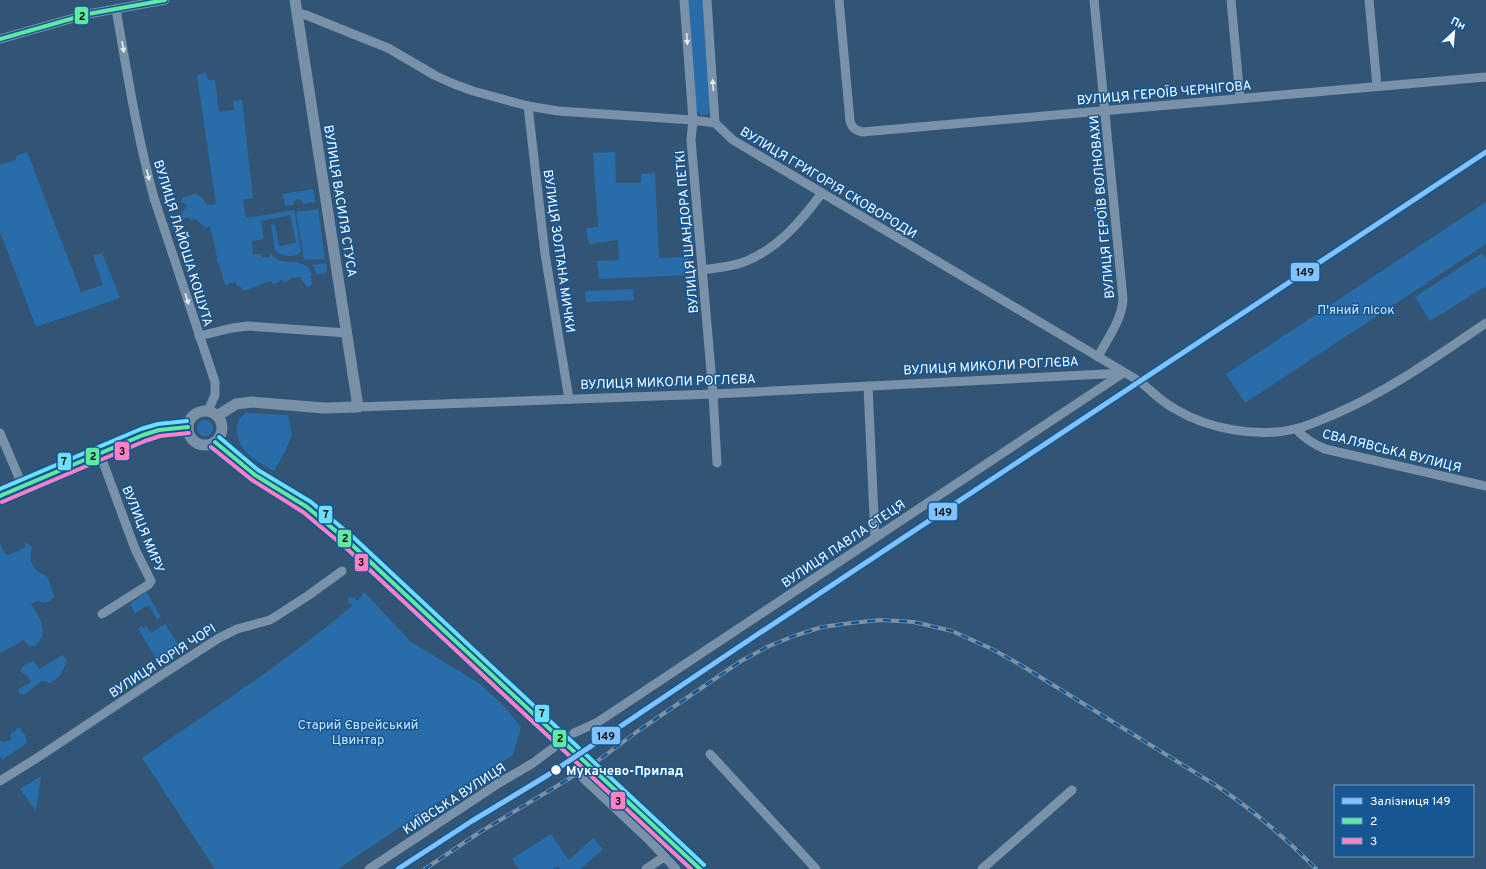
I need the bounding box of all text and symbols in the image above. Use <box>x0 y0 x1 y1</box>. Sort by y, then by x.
line badge: 2 <box>74 6 89 25</box>
text: 2 <box>79 10 85 24</box>
north arrow <box>1434 12 1474 52</box>
text: Пн <box>1448 14 1468 33</box>
one-way arrow <box>683 33 690 45</box>
one-way arrow <box>120 41 126 53</box>
street label: ВУЛИЦЯ ГЕРОЇВ ЧЕРНІГОВА <box>1076 76 1252 110</box>
one-way arrow <box>709 78 716 91</box>
street label: ВУЛИЦЯ ГЕРОЇВ ВОЛНОВАХИ <box>1085 114 1119 299</box>
street label: ВУЛИЦЯ ВАСИЛЯ СТУСА <box>319 124 359 279</box>
street label: ВУЛИЦЯ ГРИГОРІЯ СКОВОРОДИ <box>737 124 919 243</box>
street label: ВУЛИЦЯ ШАНДОРА ПЕТКІ <box>673 150 703 314</box>
street label: ВУЛИЦЯ ЛАЙОША КОШУТА <box>149 158 217 329</box>
one-way arrow <box>145 168 151 181</box>
street label: ВУЛИЦЯ ЗОЛТАНА МИЧКИ <box>539 169 577 334</box>
line badge: 149 <box>1290 262 1320 282</box>
text: 149 <box>1296 266 1314 280</box>
one-way arrow <box>184 293 190 305</box>
park label: П'яний лісок <box>1317 303 1395 319</box>
street label: ВУЛИЦЯ МИКОЛИ РОГЛЄВА <box>903 354 1079 380</box>
street label: ВУЛИЦЯ МИКОЛИ РОГЛЄВА <box>580 372 756 394</box>
street label: СВАЛЯВСЬКА ВУЛИЦЯ <box>1320 427 1463 477</box>
line badge: 3 <box>114 441 130 461</box>
text: 3 <box>119 445 125 459</box>
line badge: 2 <box>85 447 100 466</box>
text: 2 <box>90 450 96 464</box>
line badge: 7 <box>57 452 72 471</box>
text: 7 <box>61 455 67 469</box>
street label: ВУЛИЦЯ МИРУ <box>117 484 167 576</box>
street label: ВУЛИЦЯ ПАВЛА СТЕЦЯ <box>779 497 909 592</box>
line badge: 149 <box>928 502 958 521</box>
line badge: 7 <box>318 505 333 524</box>
text: 149 <box>934 506 952 520</box>
text: 7 <box>323 508 329 522</box>
line badge: 2 <box>337 529 352 548</box>
text: 2 <box>342 532 348 546</box>
line badge: 3 <box>354 553 369 572</box>
text: 3 <box>358 556 364 570</box>
street label: ВУЛИЦЯ ЮРІЯ ЧОРІ <box>107 621 219 702</box>
line badge: 7 <box>534 704 550 723</box>
text: 7 <box>539 707 545 721</box>
park label: Старий Єврейський Цвинтар <box>298 718 419 749</box>
line badge: 149 <box>591 726 621 745</box>
line badge: 2 <box>552 729 567 748</box>
text: 149 <box>597 730 615 744</box>
text: 2 <box>557 732 563 746</box>
street label: КИЇВСЬКА ВУЛИЦЯ <box>399 759 510 839</box>
marker: Мукачево-Прилад <box>549 763 563 777</box>
place label: Мукачево-Прилад <box>566 764 684 780</box>
legend <box>1334 785 1474 857</box>
line badge: 3 <box>610 791 626 810</box>
text: Залізниця 149 <box>1370 794 1451 810</box>
text: 3 <box>615 795 621 809</box>
text: 2 <box>1370 814 1377 830</box>
text: 3 <box>1370 834 1377 850</box>

